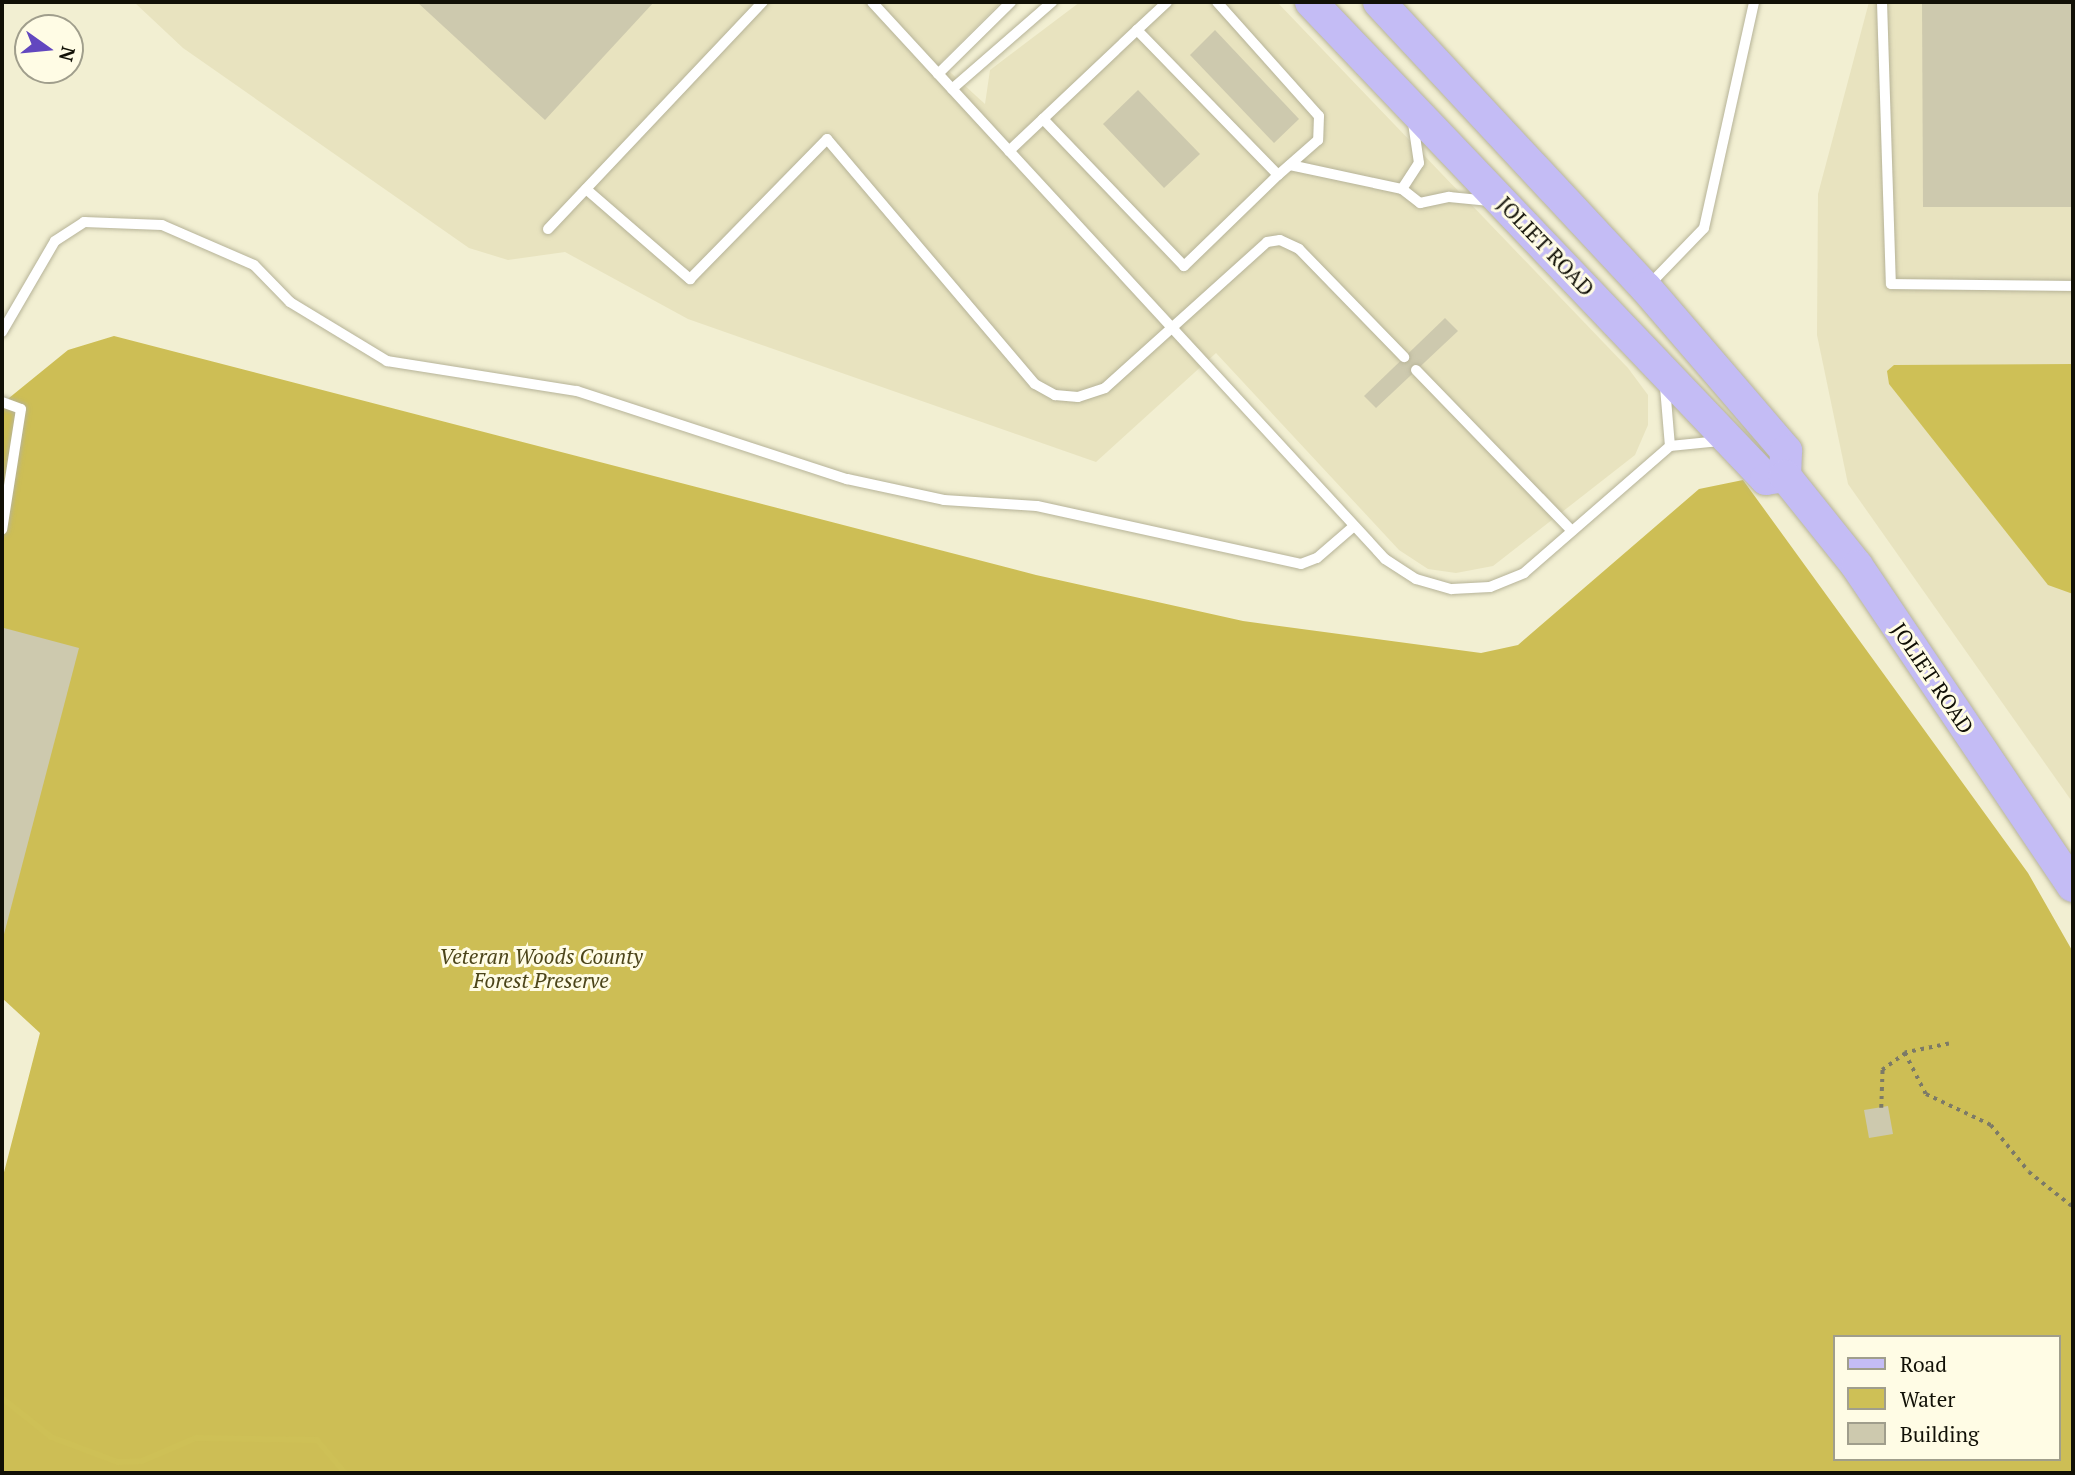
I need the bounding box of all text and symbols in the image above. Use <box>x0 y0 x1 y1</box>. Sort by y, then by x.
north arrow <box>14 14 84 84</box>
text: N <box>54 44 82 64</box>
street label: JOLIET ROAD <box>1492 191 1600 301</box>
street label: JOLIET ROAD <box>1887 618 1979 738</box>
park label: Veteran Woods County Forest Preserve <box>439 943 643 993</box>
legend <box>1834 1335 2061 1461</box>
text: Road <box>1900 1350 1947 1378</box>
text: Water <box>1900 1385 1955 1413</box>
text: Building <box>1900 1420 1979 1448</box>

